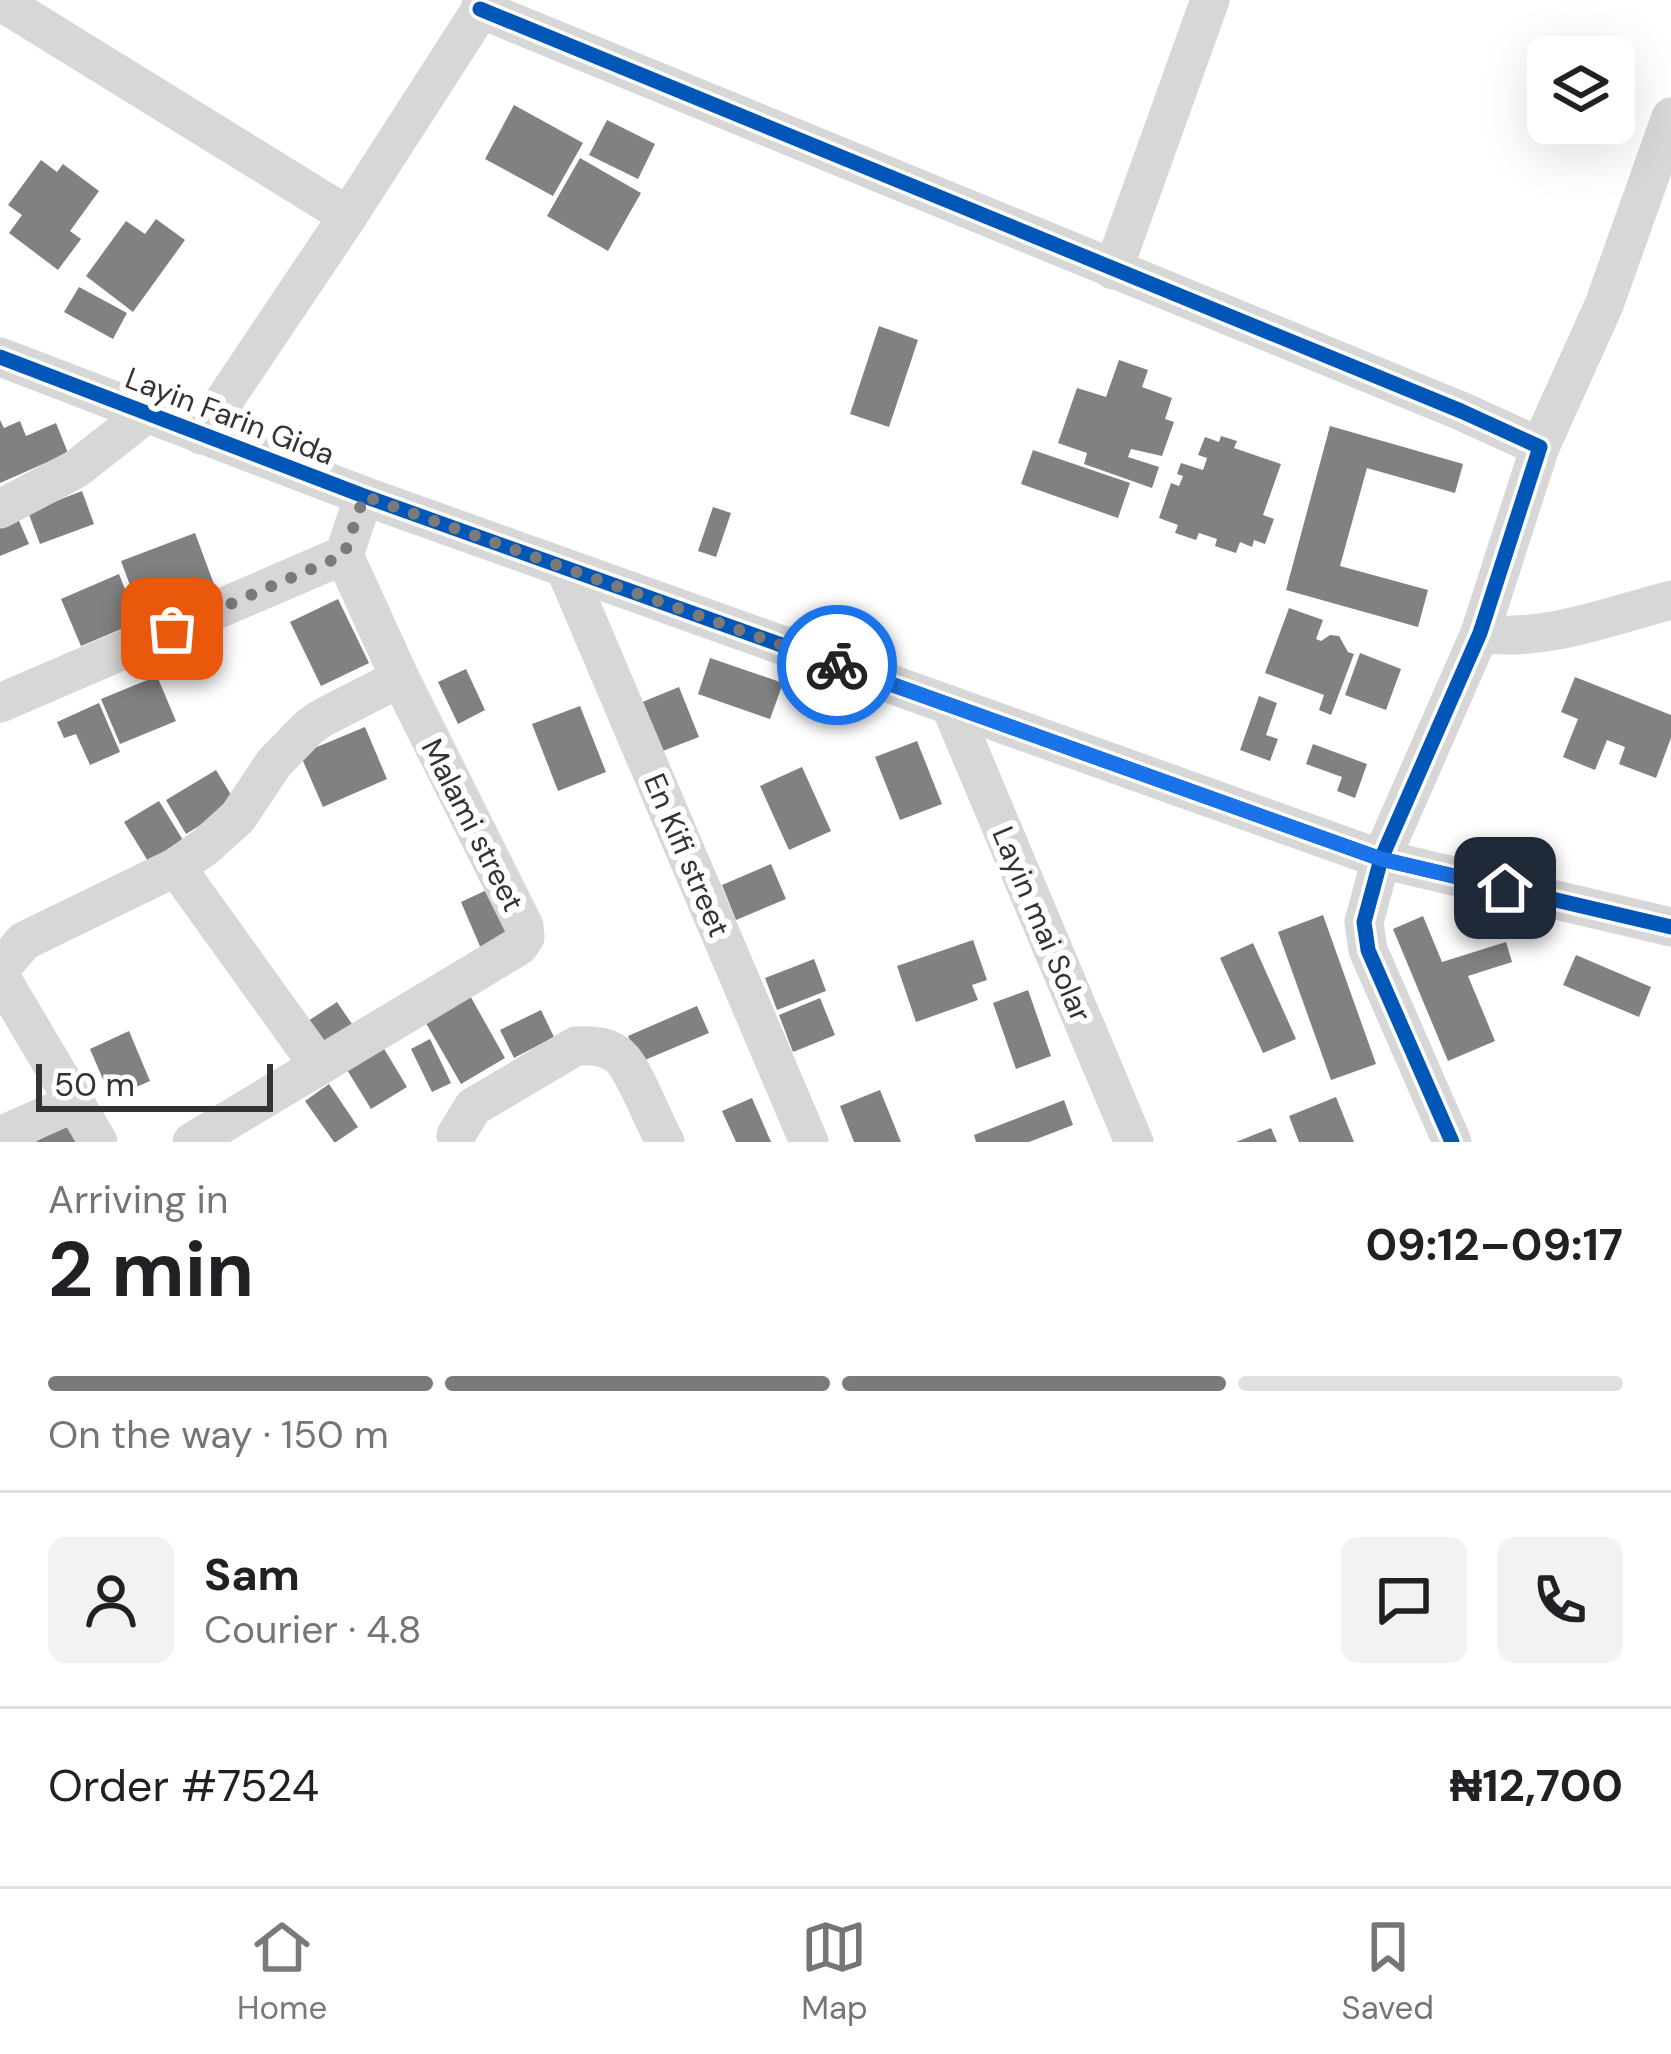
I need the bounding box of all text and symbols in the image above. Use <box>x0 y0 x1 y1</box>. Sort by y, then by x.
map controls <box>1527 36 1635 144</box>
button: layers <box>1527 36 1635 144</box>
street label: Layin Farin Gida <box>120 358 340 474</box>
pin <box>121 578 223 680</box>
icon: bag <box>139 596 205 662</box>
courier <box>777 605 897 725</box>
icon: bike <box>804 632 870 698</box>
street label: Malami street <box>413 732 533 918</box>
street label: En Kifi street <box>635 767 739 943</box>
street label: Layin mai Solar <box>983 821 1101 1027</box>
pin <box>1454 837 1556 939</box>
icon: home <box>1472 855 1538 921</box>
scale bar <box>36 1058 273 1111</box>
text: 50 m <box>54 1063 135 1106</box>
text: Arriving in <box>48 1174 228 1225</box>
text: 09:12–09:17 <box>1365 1215 1623 1274</box>
text: 2 min <box>48 1219 254 1320</box>
text: On the way · 150 m <box>48 1409 389 1460</box>
button: person <box>48 1537 174 1663</box>
button: chat <box>1341 1537 1467 1663</box>
button: phone <box>1497 1537 1623 1663</box>
text: Sam <box>204 1545 300 1604</box>
text: Courier · 4.8 <box>204 1604 421 1655</box>
text: Order #7524 <box>48 1756 319 1815</box>
text: ₦12,700 <box>1450 1756 1623 1815</box>
tab: Home <box>237 1914 327 2029</box>
tab: Map <box>801 1914 868 2029</box>
tab: Saved <box>1342 1914 1434 2029</box>

